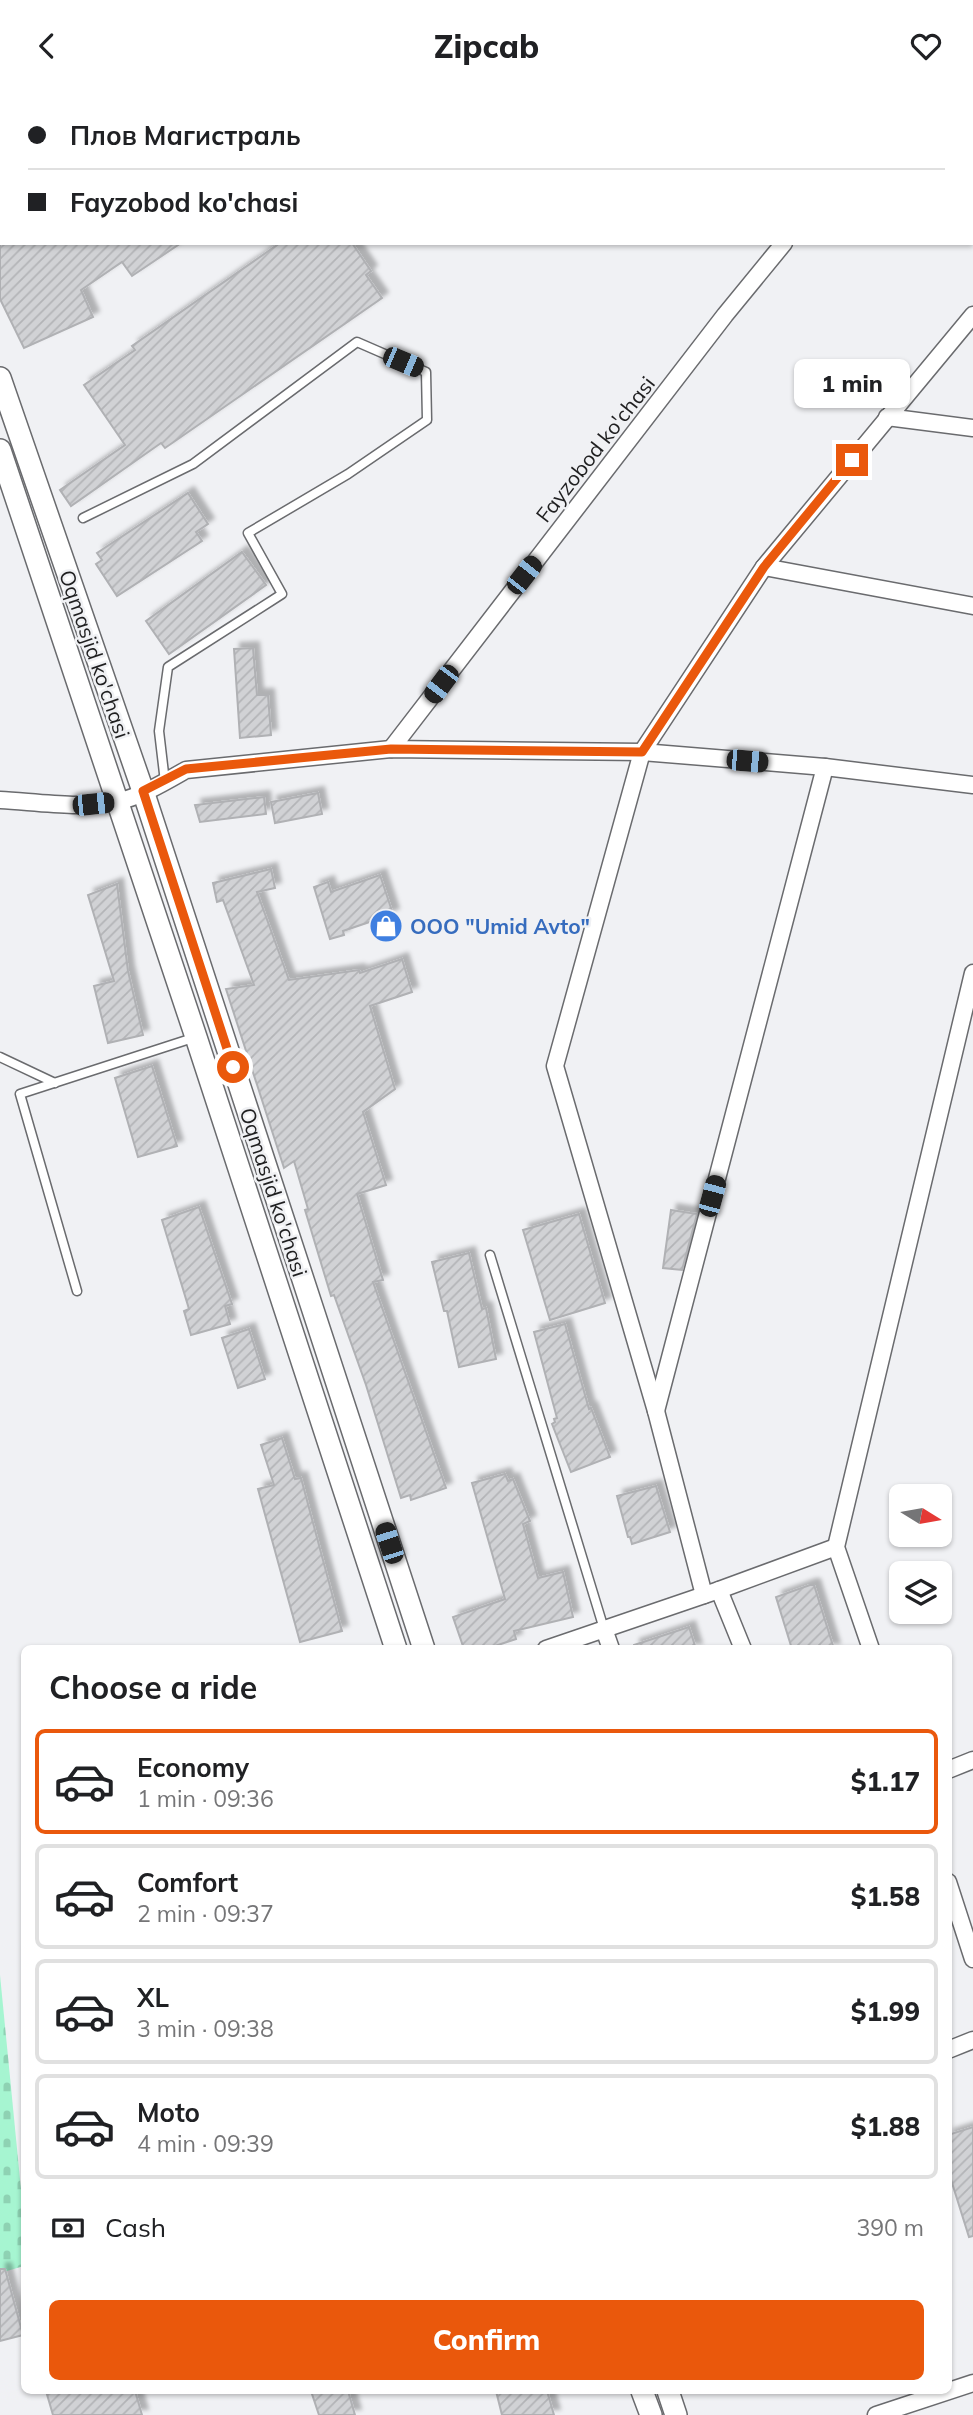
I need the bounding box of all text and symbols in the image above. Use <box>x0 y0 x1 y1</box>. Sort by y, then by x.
text: Zipcab <box>434 26 539 66</box>
icon: back <box>28 27 66 65</box>
icon: heart <box>907 27 945 65</box>
text: Плов Магистраль <box>70 119 301 152</box>
text: Fayzobod ko'chasi <box>70 186 298 219</box>
car <box>380 344 427 380</box>
callout: 1 min <box>794 359 910 407</box>
text: 1 min <box>821 369 883 398</box>
street label: Fayzobod ko'chasi <box>530 371 660 527</box>
route end <box>836 444 868 476</box>
car <box>503 552 546 598</box>
street label: Oqmasjid ko'chasi <box>54 566 136 742</box>
car <box>420 661 463 707</box>
car <box>726 749 769 773</box>
car <box>72 791 115 817</box>
shop icon: ООО "Umid Avto" <box>367 907 405 945</box>
place label: ООО "Umid Avto" <box>410 913 590 939</box>
route start <box>217 1051 249 1083</box>
street label: Oqmasjid ko'chasi <box>234 1104 314 1280</box>
car <box>697 1173 728 1219</box>
north arrow <box>889 1484 952 1547</box>
map controls <box>889 1484 952 1624</box>
car <box>373 1520 406 1566</box>
button: layers <box>889 1561 952 1624</box>
text: Choose a ride <box>49 1667 257 1707</box>
icon: car <box>53 1750 116 1813</box>
text: Economy <box>137 1751 249 1784</box>
text: $1.17 <box>851 1765 920 1798</box>
text: 1 min · 09:36 <box>137 1784 274 1813</box>
icon: car <box>53 1865 116 1928</box>
text: Comfort <box>137 1866 238 1899</box>
text: $1.58 <box>851 1880 920 1913</box>
text: 2 min · 09:37 <box>137 1899 274 1928</box>
icon: car <box>53 1980 116 2043</box>
text: XL <box>137 1981 169 2014</box>
text: $1.99 <box>851 1995 920 2028</box>
text: 3 min · 09:38 <box>137 2014 274 2043</box>
icon: car <box>53 2095 116 2158</box>
text: Moto <box>137 2096 200 2129</box>
text: $1.88 <box>851 2110 920 2143</box>
text: 4 min · 09:39 <box>137 2129 274 2158</box>
icon: cash <box>49 2209 87 2247</box>
text: Cash <box>105 2211 166 2244</box>
text: 390 m <box>856 2213 924 2242</box>
button: Confirm <box>49 2300 924 2380</box>

